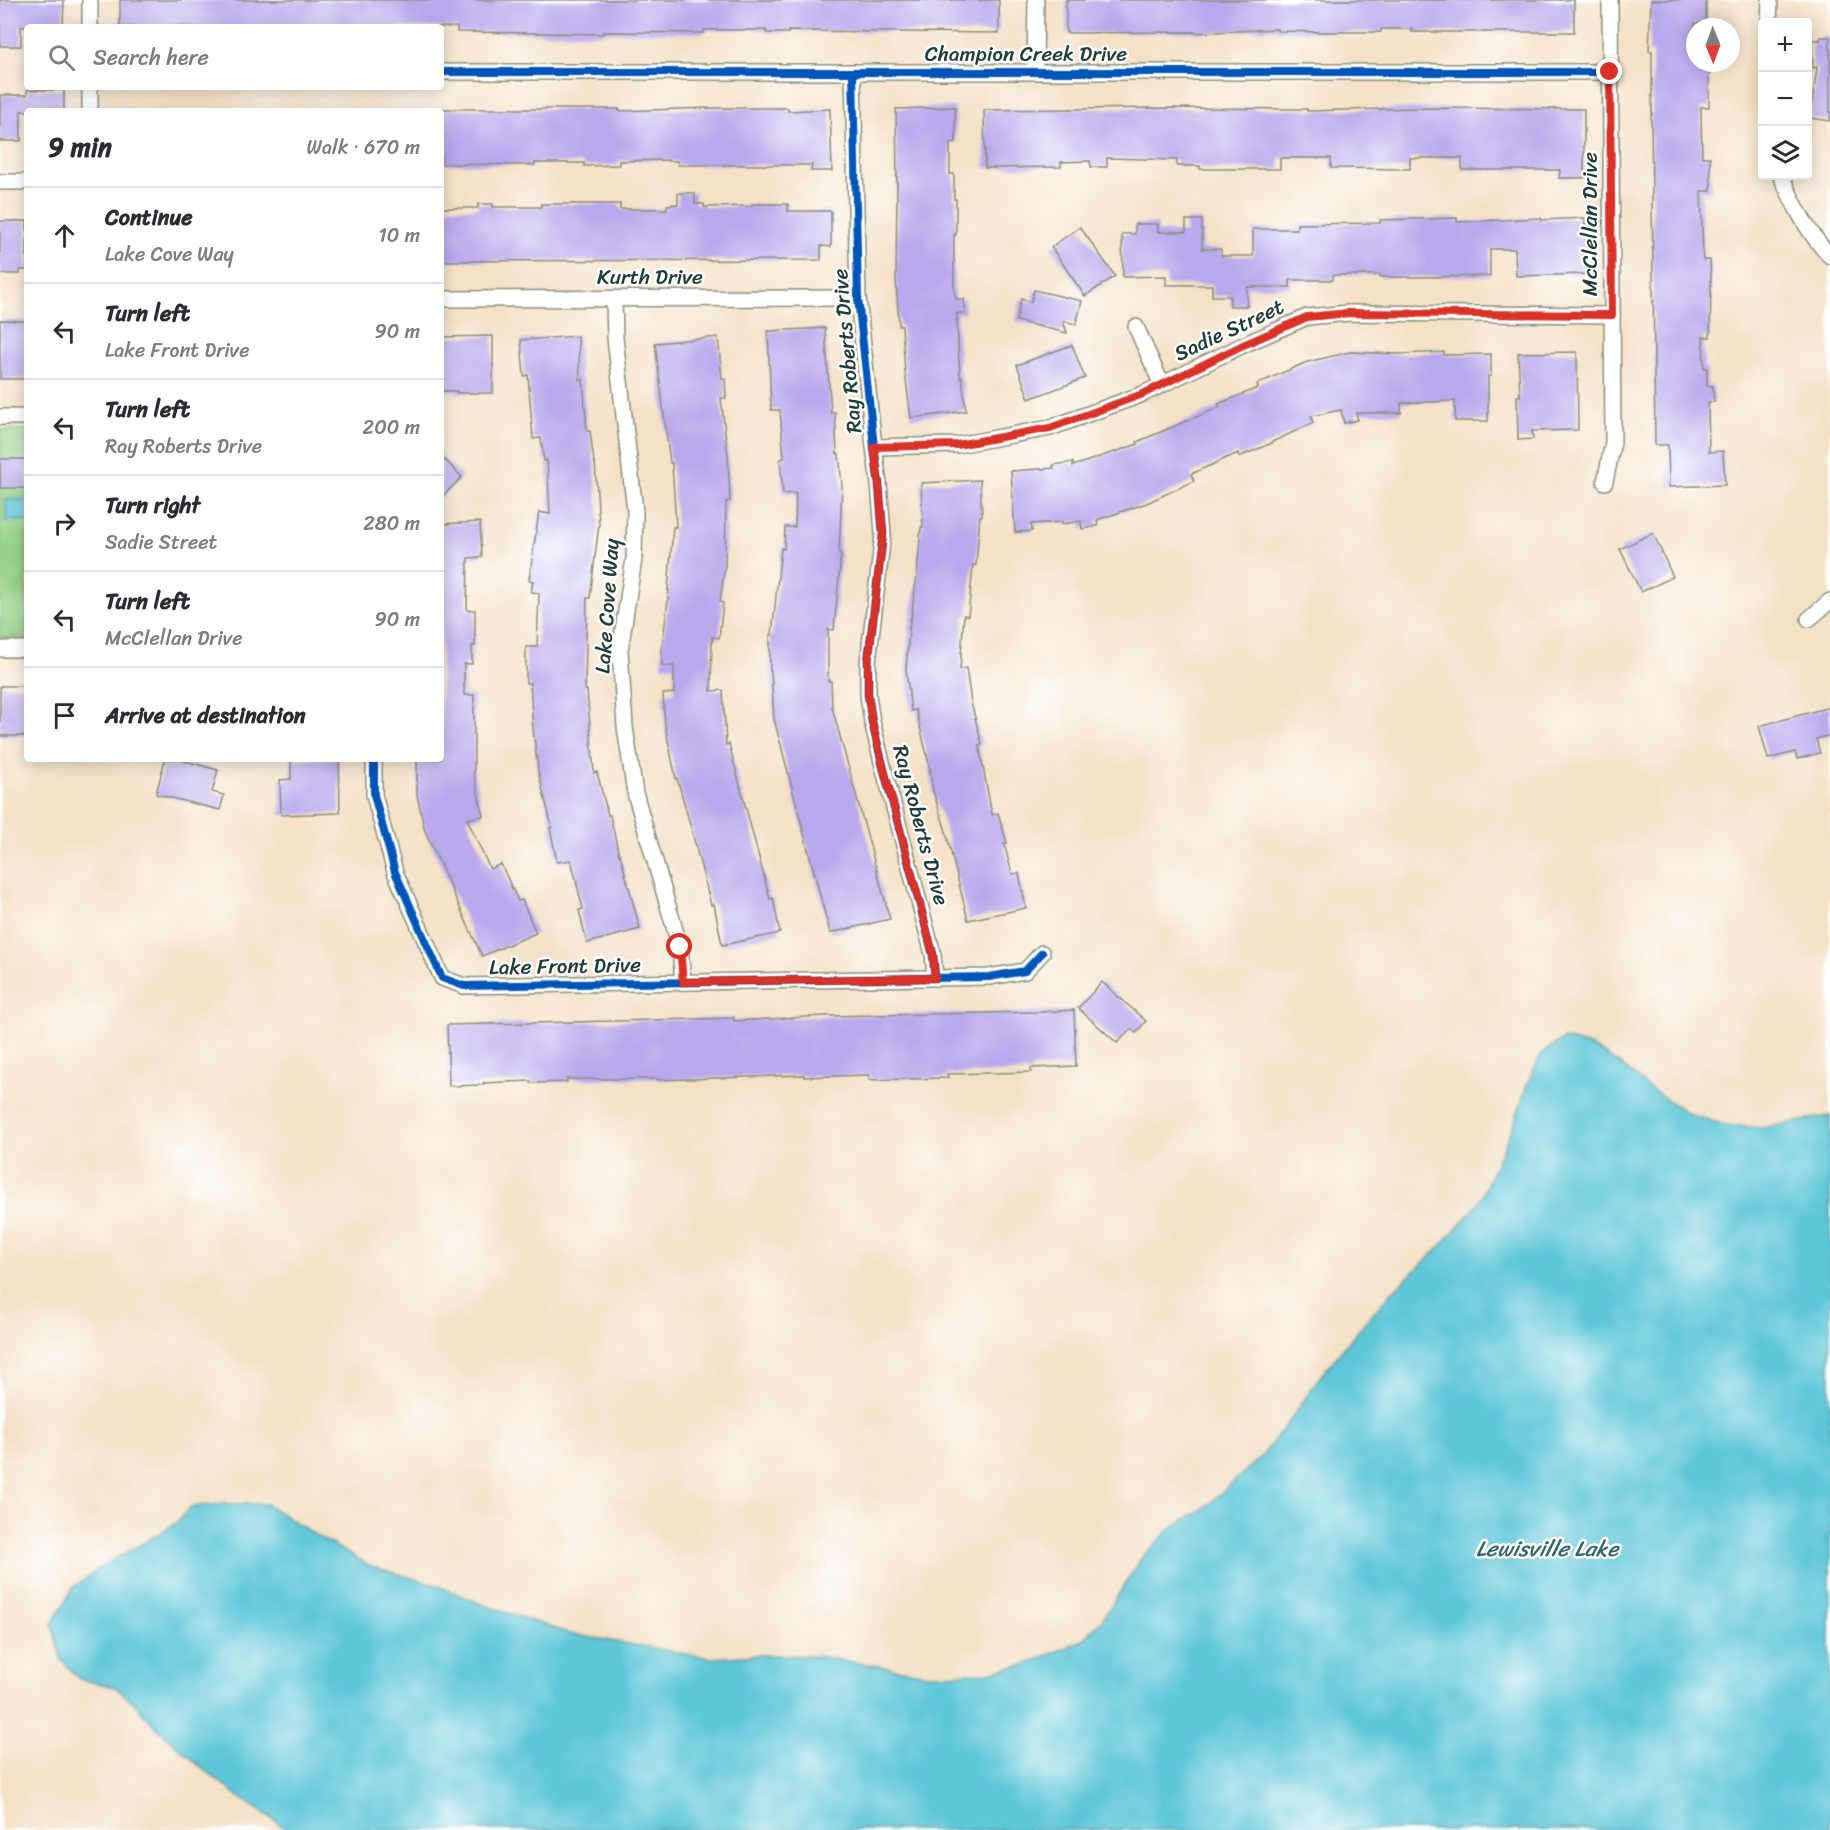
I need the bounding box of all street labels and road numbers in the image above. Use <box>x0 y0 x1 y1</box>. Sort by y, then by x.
street label: Champion Creek Drive <box>925 35 1127 73</box>
street label: McClellan Drive <box>1571 152 1609 296</box>
street label: Kurth Drive <box>597 258 703 296</box>
street label: Ray Roberts Drive <box>821 267 873 435</box>
street label: Sadie Street <box>1168 288 1290 372</box>
street label: Lake Cove Way <box>583 537 631 675</box>
street label: Ray Roberts Drive <box>881 740 961 910</box>
street label: Lake Front Drive <box>489 946 641 986</box>

